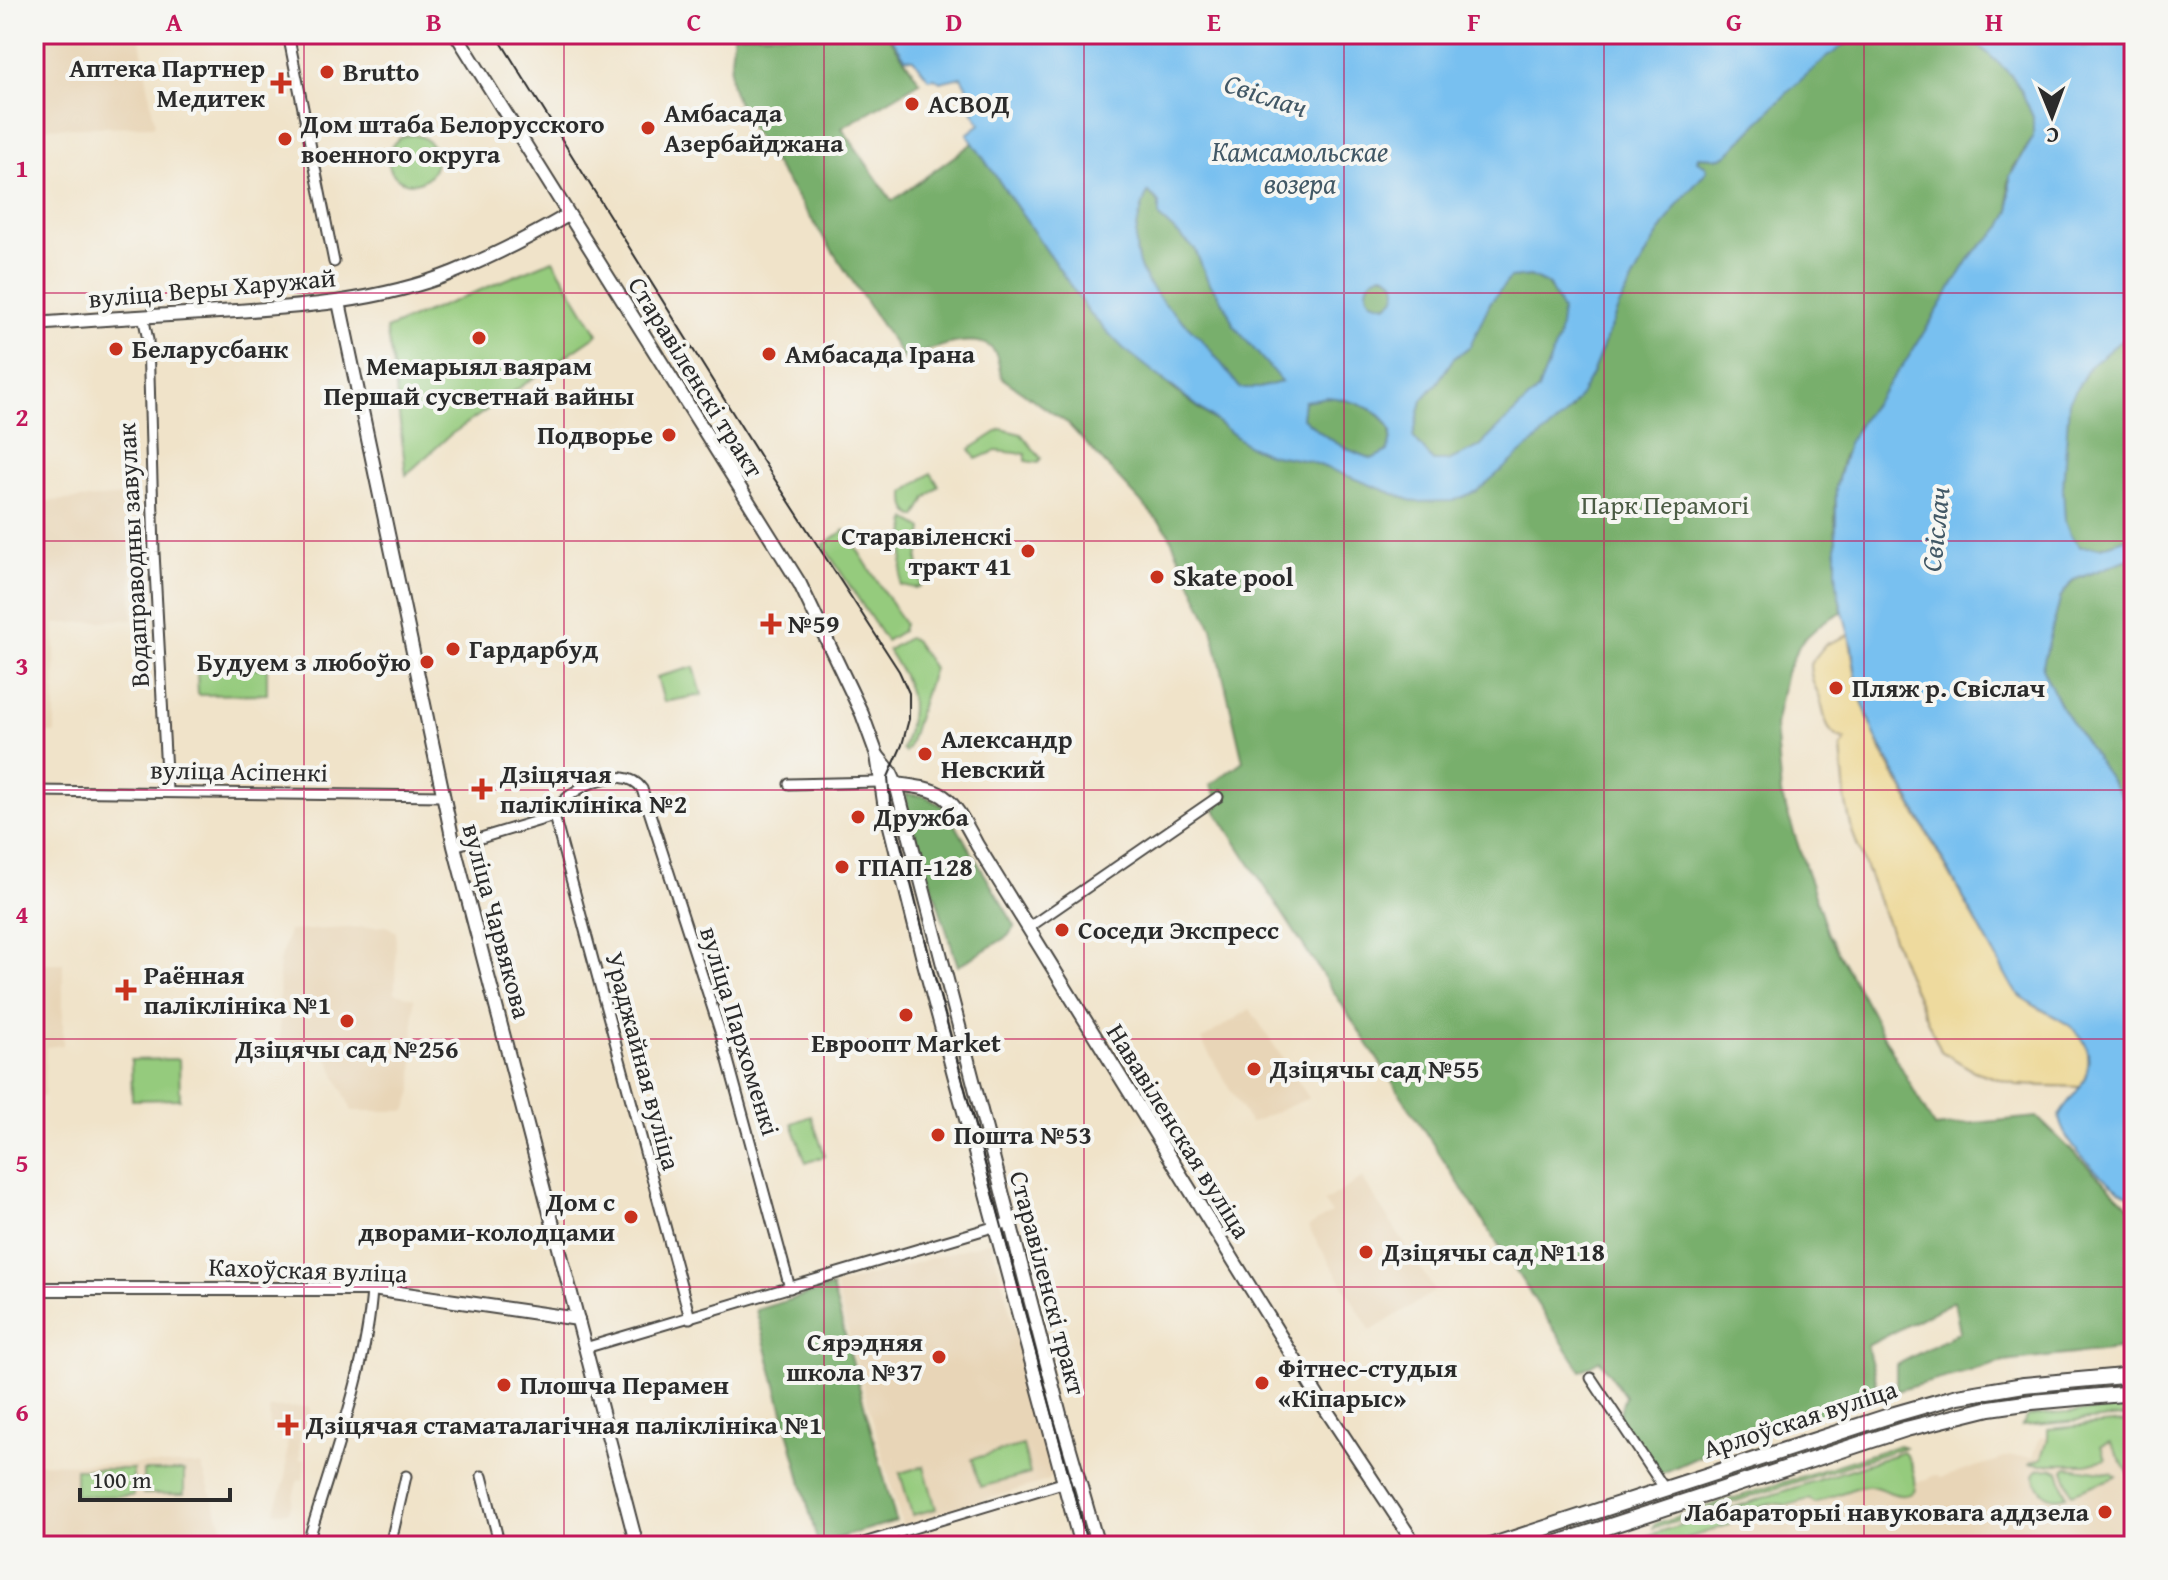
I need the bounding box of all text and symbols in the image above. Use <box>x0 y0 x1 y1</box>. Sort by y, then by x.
text: A <box>166 2 183 41</box>
text: B <box>426 2 442 41</box>
text: C <box>687 2 701 41</box>
text: D <box>946 2 962 41</box>
text: E <box>1207 2 1221 41</box>
text: F <box>1467 2 1481 41</box>
text: G <box>1726 2 1742 41</box>
text: H <box>1985 2 2003 41</box>
place label: Аптека Партнер Медитек <box>69 48 265 117</box>
place label: Brutto <box>343 52 420 91</box>
water label: Свіслач <box>1219 62 1313 127</box>
marker: Brutto <box>318 63 336 81</box>
marker: Аптека Партнер Медитек <box>272 74 290 92</box>
north arrow <box>2012 76 2092 156</box>
place label: АСВОД <box>928 84 1010 123</box>
place label: Амбасада Азербайджана <box>664 93 844 162</box>
marker: АСВОД <box>903 95 921 113</box>
place label: Дом штаба Белорусского военного округа <box>300 104 605 173</box>
marker: Амбасада Азербайджана <box>639 119 657 137</box>
text: С <box>2046 120 2059 152</box>
marker: Дом штаба Белорусского военного округа <box>276 130 294 148</box>
water label: Камсамольскае возера <box>1212 130 1388 203</box>
text: 1 <box>15 148 29 187</box>
street label: вуліца Веры Харужай <box>87 257 337 318</box>
street label: Старавіленскі тракт <box>619 269 774 485</box>
place label: Беларусбанк <box>132 329 288 368</box>
marker: Мемарыял ваярам Першай сусветнай вайны <box>470 329 488 347</box>
place label: Амбасада Ірана <box>785 334 976 373</box>
marker: Беларусбанк <box>107 340 125 358</box>
marker: Амбасада Ірана <box>760 345 778 363</box>
place label: Мемарыял ваярам Першай сусветнай вайны <box>324 346 634 415</box>
text: 2 <box>15 397 29 436</box>
place label: Подворье <box>537 415 653 454</box>
street label: Водаправодны завулак <box>106 422 159 688</box>
marker: Подворье <box>660 426 678 444</box>
water label: Свіслач <box>1910 484 1959 573</box>
park label: Парк Перамогі <box>1581 485 1749 524</box>
place label: Старавіленскі тракт 41 <box>841 516 1012 585</box>
marker: Старавіленскі тракт 41 <box>1019 542 1037 560</box>
place label: Skate pool <box>1173 557 1294 596</box>
marker: Skate pool <box>1148 568 1166 586</box>
place label: №59 <box>787 604 839 643</box>
marker: №59 <box>762 615 780 633</box>
place label: Гардарбуд <box>469 629 598 668</box>
marker: Гардарбуд <box>444 640 462 658</box>
place label: Будуем з любоўю <box>197 642 411 681</box>
text: 3 <box>15 646 29 685</box>
marker: Будуем з любоўю <box>418 653 436 671</box>
place label: Пляж р. Свіслач <box>1852 668 2045 707</box>
marker: Пляж р. Свіслач <box>1827 679 1845 697</box>
place label: Александр Невский <box>941 719 1073 788</box>
marker: Александр Невский <box>916 745 934 763</box>
street label: вуліца Асіпенкі <box>150 749 328 792</box>
place label: Дзіцячая паліклініка №2 <box>499 754 687 823</box>
marker: Дзіцячая паліклініка №2 <box>471 778 493 800</box>
place label: Дружба <box>873 797 969 836</box>
marker: Дружба <box>849 808 867 826</box>
street label: вуліца Чарвякова <box>453 819 542 1023</box>
place label: ГПАП-128 <box>858 847 973 886</box>
marker: ГПАП-128 <box>833 858 851 876</box>
text: 4 <box>15 894 29 933</box>
place label: Соседи Экспресс <box>1078 910 1279 949</box>
street label: вуліца Пархоменкі <box>690 921 791 1140</box>
marker: Соседи Экспресс <box>1053 921 1071 939</box>
street label: Ураджайная вуліца <box>596 947 692 1175</box>
place label: Раённая паліклініка №1 <box>144 955 331 1024</box>
marker: Раённая паліклініка №1 <box>115 979 137 1001</box>
marker: Евроопт Market <box>897 1006 915 1024</box>
marker: Дзіцячы сад №256 <box>338 1012 356 1030</box>
street label: Нававіленская вуліца <box>1097 1016 1262 1246</box>
place label: Евроопт Market <box>811 1023 1001 1062</box>
place label: Дзіцячы сад №256 <box>234 1029 459 1068</box>
place label: Дзіцячы сад №55 <box>1269 1049 1480 1088</box>
marker: Дзіцячы сад №55 <box>1245 1060 1263 1078</box>
place label: Пошта №53 <box>954 1115 1092 1154</box>
marker: Пошта №53 <box>929 1126 947 1144</box>
text: 5 <box>15 1143 29 1182</box>
street label: Старавіленскі тракт <box>1000 1167 1097 1400</box>
place label: Дом с дворами-колодцами <box>359 1182 615 1251</box>
marker: Дом с дворами-колодцами <box>622 1208 640 1226</box>
place label: Дзіцячы сад №118 <box>1381 1232 1605 1271</box>
marker: Дзіцячы сад №118 <box>1357 1243 1375 1261</box>
street label: Кахоўская вуліца <box>208 1247 409 1292</box>
place label: Сярэдняя школа №37 <box>786 1322 923 1391</box>
marker: Сярэдняя школа №37 <box>930 1348 948 1366</box>
place label: Фітнес-студыя «Кіпарыс» <box>1278 1348 1457 1417</box>
place label: Плошча Перамен <box>520 1365 729 1404</box>
street label: Арлоўская вуліца <box>1698 1369 1902 1468</box>
marker: Фітнес-студыя «Кіпарыс» <box>1253 1374 1271 1392</box>
marker: Плошча Перамен <box>495 1376 513 1394</box>
text: 6 <box>15 1392 29 1431</box>
place label: Дзіцячая стаматалагічная паліклініка №1 <box>305 1405 822 1444</box>
marker: Дзіцячая стаматалагічная паліклініка №1 <box>277 1414 299 1436</box>
scale bar <box>80 1452 230 1502</box>
text: 100 m <box>92 1462 152 1497</box>
place label: Лабараторыі навуковага аддзела <box>1684 1492 2090 1531</box>
marker: Лабараторыі навуковага аддзела <box>2096 1503 2114 1521</box>

